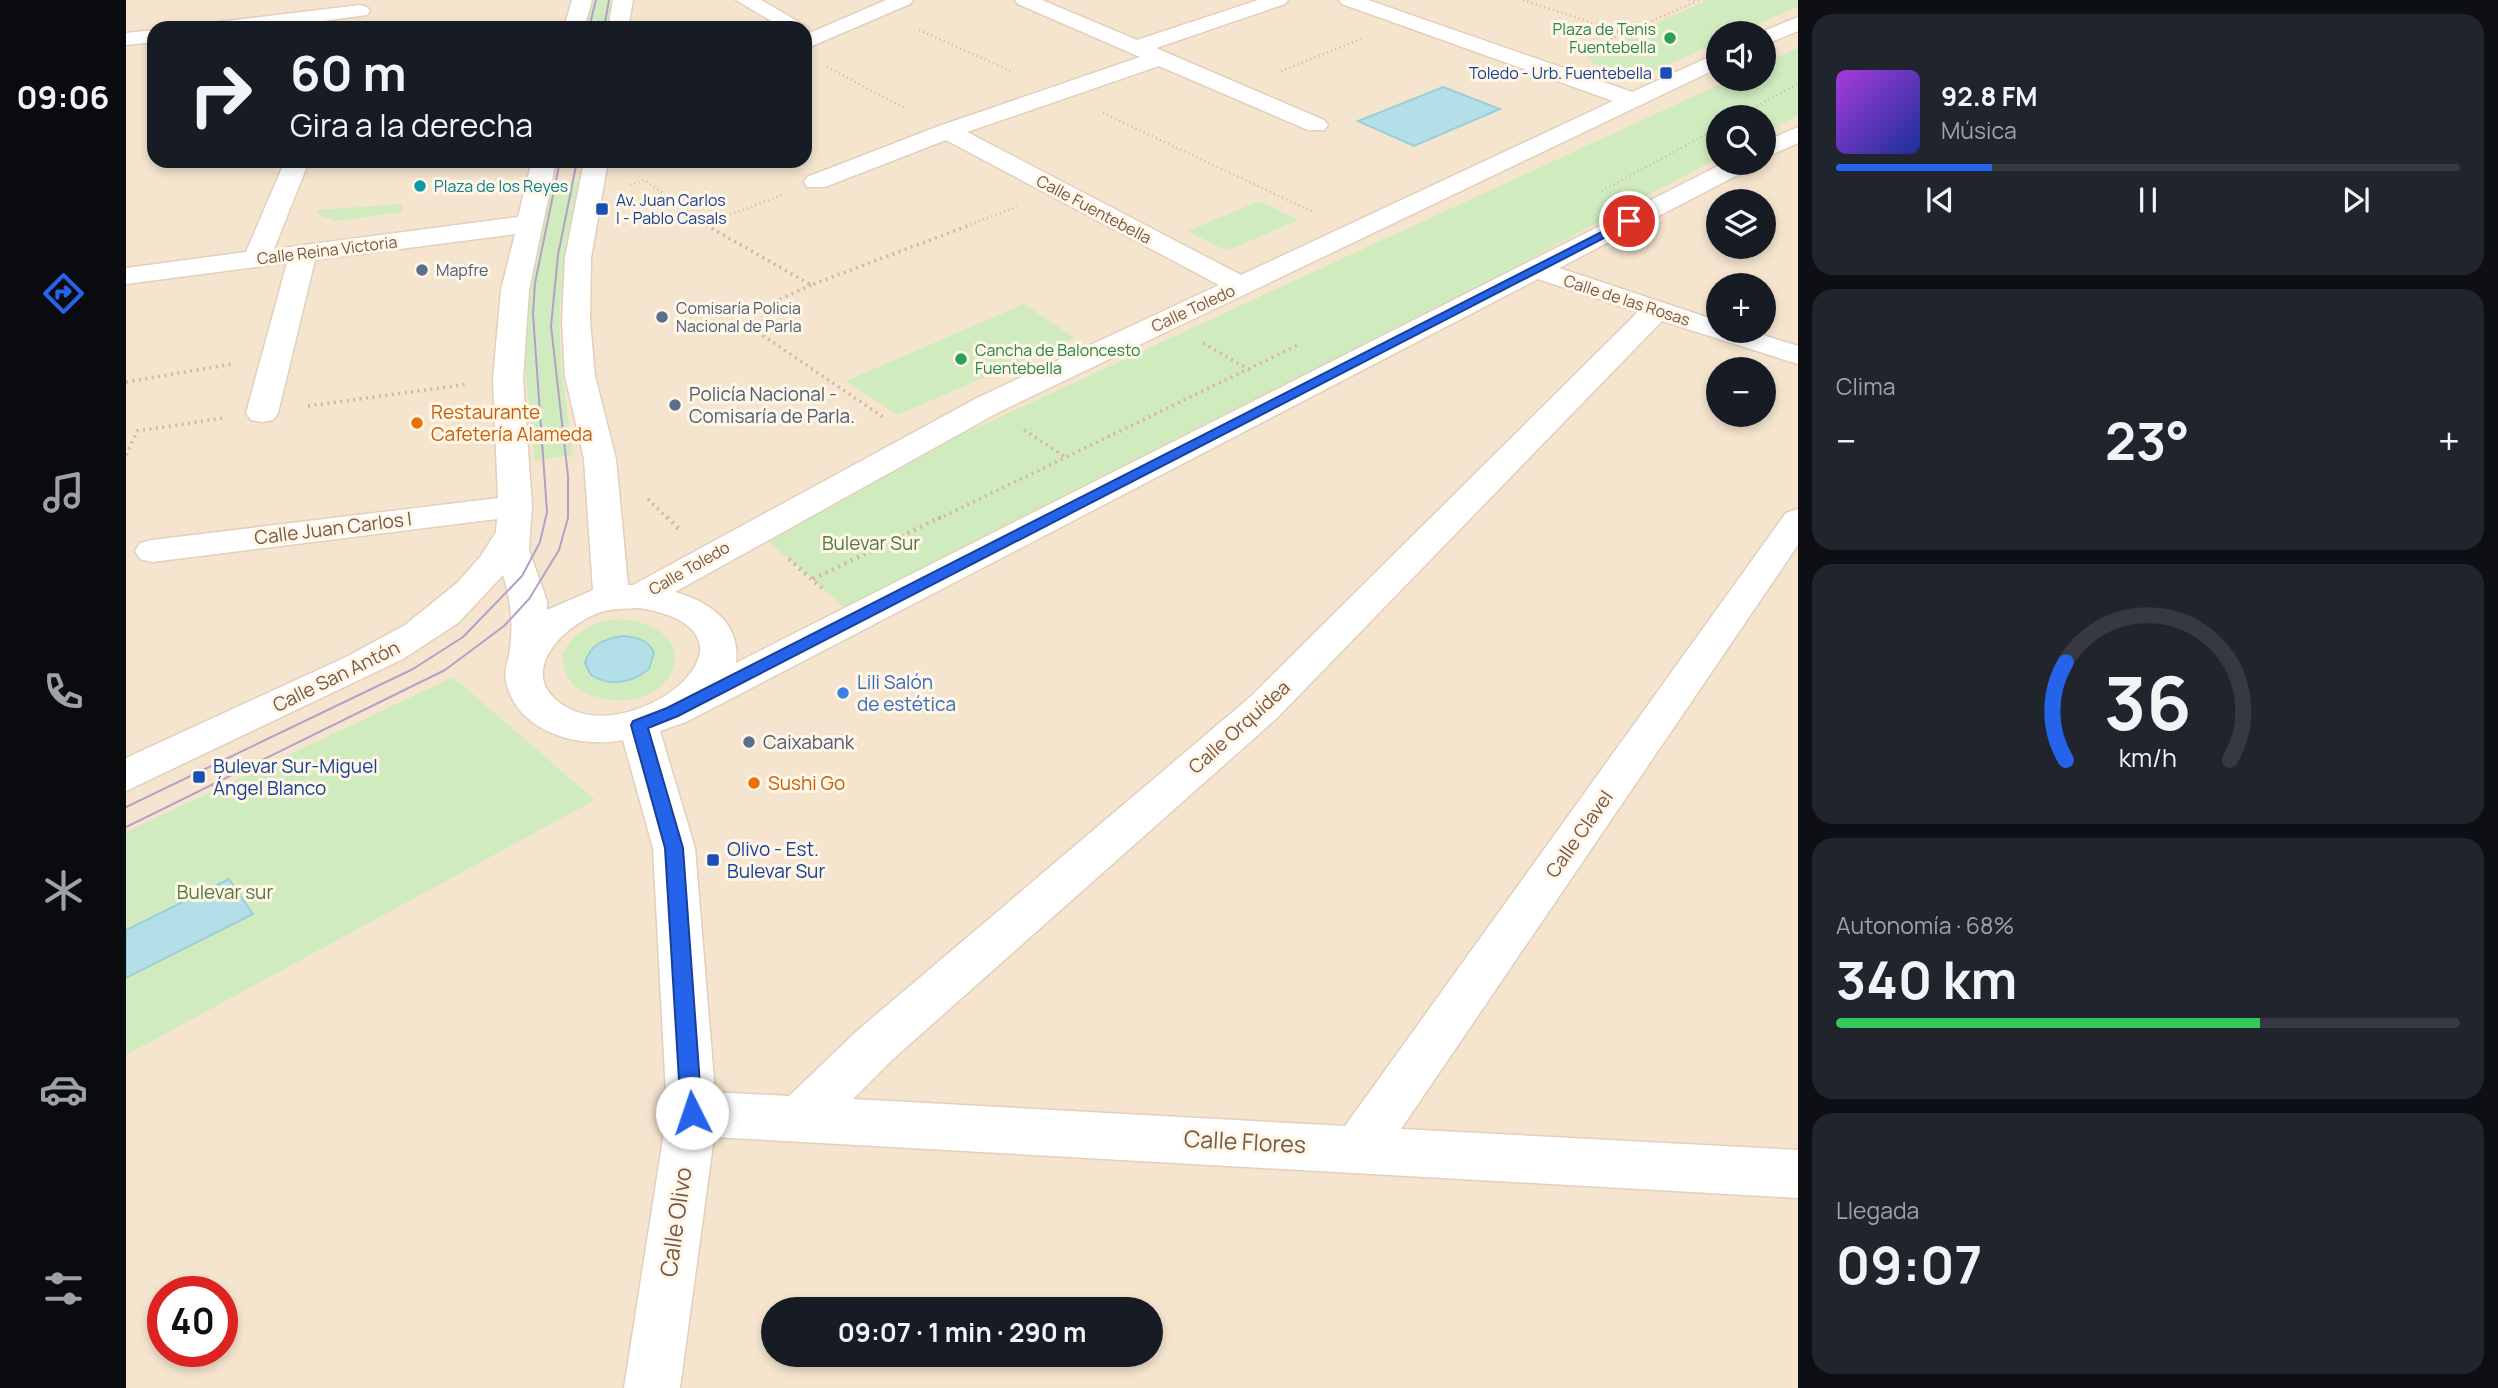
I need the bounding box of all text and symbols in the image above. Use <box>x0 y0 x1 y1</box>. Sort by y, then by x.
place label: Plaza de Tenis Fuentebella <box>1553 18 1656 58</box>
map controls <box>1706 21 1776 427</box>
button: sound <box>1706 21 1776 91</box>
marker: Plaza de Tenis Fuentebella <box>1662 30 1678 46</box>
text: 60 m <box>290 39 407 106</box>
icon: right <box>175 49 266 140</box>
place label: Toledo - Urb. Fuentebella <box>1469 62 1652 84</box>
marker: Toledo - Urb. Fuentebella <box>1658 65 1674 81</box>
text: 09:06 <box>17 75 109 119</box>
text: 92.8 FM <box>1941 78 2038 114</box>
text: Gira a la derecha <box>290 103 533 147</box>
button: search <box>1706 105 1776 175</box>
text: Música <box>1941 114 2017 146</box>
street label: Calle Fuentebella <box>1033 169 1155 249</box>
place label: Plaza de los Reyes <box>434 175 568 197</box>
marker: Plaza de los Reyes <box>412 178 428 194</box>
icon: previous <box>1921 181 1959 219</box>
icon: pause <box>2129 181 2167 219</box>
icon: next <box>2337 181 2375 219</box>
place label: Av. Juan Carlos I - Pablo Casals <box>616 189 727 229</box>
button: layers <box>1706 189 1776 259</box>
pin <box>1599 191 1659 251</box>
marker: Av. Juan Carlos I - Pablo Casals <box>594 201 610 217</box>
icon: arrive <box>1610 202 1648 240</box>
street label: Calle Reina Victoria <box>256 230 398 270</box>
place label: Mapfre <box>436 259 488 281</box>
marker: Mapfre <box>414 262 430 278</box>
icon: directions <box>39 269 88 318</box>
street label: Calle de las Rosas <box>1561 269 1693 331</box>
button: + <box>1706 273 1776 343</box>
street label: Calle Toledo <box>1148 279 1238 337</box>
place label: Comisaría Policia Nacional de Parla <box>676 297 802 337</box>
marker: Comisaría Policia Nacional de Parla <box>654 309 670 325</box>
place label: Cancha de Baloncesto Fuentebella <box>975 339 1141 379</box>
marker: Cancha de Baloncesto Fuentebella <box>953 351 969 367</box>
button: − <box>1706 357 1776 427</box>
text: Clima <box>1836 370 1895 402</box>
place label: Policía Nacional - Comisaría de Parla. <box>689 381 855 429</box>
marker: Policía Nacional - Comisaría de Parla. <box>667 397 683 413</box>
place label: Restaurante Cafetería Alameda <box>431 399 593 447</box>
text: 23° <box>2105 405 2190 476</box>
text: − <box>1836 414 1857 466</box>
text: + <box>2438 414 2460 466</box>
marker: Restaurante Cafetería Alameda <box>409 415 425 431</box>
icon: music <box>39 468 88 517</box>
street label: Calle Juan Carlos I <box>253 505 413 551</box>
park label: Bulevar Sur <box>822 530 920 556</box>
street label: Calle Toledo <box>644 536 734 600</box>
street label: Calle San Antón <box>268 634 404 718</box>
text: 36 <box>2104 652 2192 752</box>
icon: phone <box>39 667 88 716</box>
place label: Lili Salón de estética <box>857 669 956 717</box>
street label: Calle Orquídea <box>1183 674 1295 780</box>
marker: Lili Salón de estética <box>835 685 851 701</box>
place label: Caixabank <box>763 729 855 755</box>
marker: Caixabank <box>741 734 757 750</box>
text: km/h <box>2119 740 2177 775</box>
place label: Bulevar Sur-Miguel Ángel Blanco <box>213 753 378 801</box>
marker: Bulevar Sur-Miguel Ángel Blanco <box>191 769 207 785</box>
place label: Sushi Go <box>768 770 845 796</box>
marker: Sushi Go <box>746 775 762 791</box>
street label: Calle Clavel <box>1539 785 1619 883</box>
place label: Olivo - Est. Bulevar Sur <box>727 836 825 884</box>
marker: Olivo - Est. Bulevar Sur <box>705 852 721 868</box>
icon: climate <box>39 866 88 915</box>
park label: Bulevar sur <box>177 879 273 905</box>
text: Autonomía · 68% <box>1836 909 2014 941</box>
text: 340 km <box>1836 944 2017 1015</box>
icon: car <box>39 1065 88 1114</box>
position arrow <box>655 1076 729 1150</box>
street label: Calle Flores <box>1183 1122 1307 1160</box>
street label: Calle Olivo <box>651 1165 699 1279</box>
text: Llegada <box>1836 1194 1919 1226</box>
text: 09:07 <box>1836 1229 1982 1300</box>
icon: filters <box>39 1264 88 1313</box>
speed limit sign: 40 <box>147 1276 238 1367</box>
text: 09:07 · 1 min · 290 m <box>838 1314 1086 1350</box>

